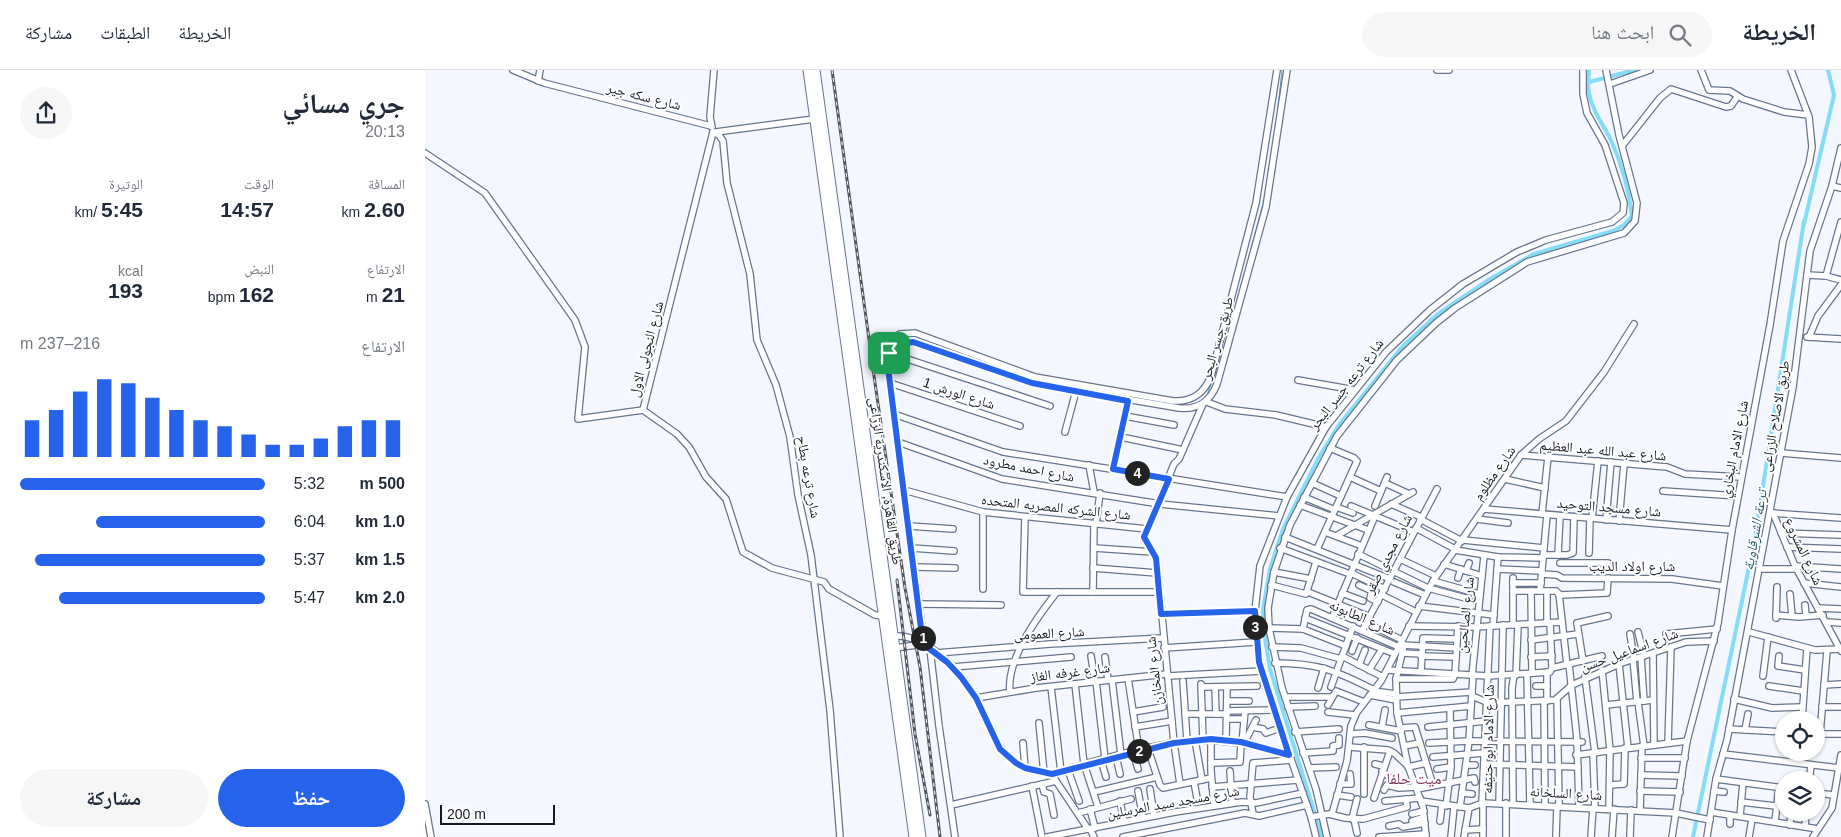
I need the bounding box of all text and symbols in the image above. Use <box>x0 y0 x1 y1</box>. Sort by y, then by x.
search box <box>1362 12 1712 57</box>
text: الخريطة <box>1742 18 1816 45</box>
icon: search <box>1666 21 1694 49</box>
text: ابحث هنا <box>1591 22 1654 43</box>
text: مشاركة <box>25 23 72 43</box>
text: الطبقات <box>100 23 150 43</box>
text: الخريطة <box>178 23 231 43</box>
street label: شارع سكه جير <box>604 79 683 115</box>
button: share <box>20 87 72 139</box>
text: جري مسائي <box>282 88 405 119</box>
text: 20:13 <box>365 123 405 140</box>
text: الوتيرة <box>109 176 143 192</box>
text: الوقت <box>244 176 274 192</box>
text: المسافة <box>368 176 405 192</box>
text: 5:45 <box>101 198 143 221</box>
text: 14:57 <box>220 198 274 221</box>
text: 2.60 <box>364 198 405 221</box>
text: /km <box>75 204 101 220</box>
text: km <box>342 204 364 220</box>
text: النبض <box>244 261 274 277</box>
text: الارتفاع <box>367 261 405 277</box>
text: kcal <box>118 263 143 279</box>
text: 193 <box>108 279 143 302</box>
text: 162 <box>239 283 274 306</box>
text: 21 <box>382 283 405 306</box>
text: bpm <box>208 289 239 305</box>
text: m <box>366 289 382 305</box>
street label: طريق جسر البحر <box>1197 295 1238 383</box>
street label: شارع النجولى الاول <box>625 299 668 399</box>
pin <box>868 332 910 374</box>
text: 216–237 m <box>20 335 100 352</box>
street label: شارع ترعه جسر البحر <box>1305 335 1388 435</box>
text: الارتفاع <box>361 338 405 355</box>
icon: arrive <box>875 339 903 367</box>
street label: طريق الاصلاح الزراعى <box>1757 359 1795 473</box>
street label: شارع الورش 1 <box>920 374 997 414</box>
street label: طريق القاهرة, الاسكندرية الزراعى <box>864 396 906 566</box>
street label: شارع الامام البخاري <box>1717 399 1755 500</box>
street label: شارع ترعه بطاح <box>792 435 824 520</box>
street label: شارع عبد الله عبد العظيم <box>1539 436 1667 466</box>
street label: شارع مظلوم <box>1470 443 1520 504</box>
street label: شارع احمد مطرود <box>982 451 1076 487</box>
pin: 4 <box>1125 460 1149 486</box>
text: 4 <box>1134 465 1141 481</box>
text: 5:32 <box>294 475 325 492</box>
text: 500 m <box>360 475 405 492</box>
water label: ترعة الشرقاوية <box>1739 485 1772 572</box>
street label: شارع الشركه المصريه المتحده <box>980 491 1132 525</box>
street label: شارع مسجد التوحيد <box>1556 494 1662 522</box>
street label: شارع مجدي صقر <box>1361 511 1418 599</box>
text: 6:04 <box>294 513 325 530</box>
text: 1.0 km <box>355 513 405 530</box>
street label: شارع المشروع <box>1780 515 1827 588</box>
text: 5:37 <box>294 551 325 568</box>
text: 1.5 km <box>355 551 405 568</box>
street label: شارع اولاد الديب <box>1589 558 1675 576</box>
street label: شارع الصالحين <box>1453 576 1479 654</box>
text: 5:47 <box>294 589 325 606</box>
text: 2.0 km <box>355 589 405 606</box>
street label: شارع الطابونه <box>1326 596 1397 640</box>
pin: 3 <box>1243 614 1267 640</box>
text: 3 <box>1252 619 1259 635</box>
street label: شارع العمومى <box>1013 623 1085 645</box>
street label: شارع اسماعيل حسن <box>1578 625 1681 677</box>
pin: 1 <box>911 626 935 650</box>
text: 1 <box>920 630 927 646</box>
street label: شارع المخازن <box>1142 636 1168 706</box>
street label: شارع غرفه الغاز <box>1028 659 1111 687</box>
street label: شارع الامام ابو حنيفه <box>1479 684 1499 794</box>
map controls <box>1775 711 1825 821</box>
button: locate <box>1775 711 1825 761</box>
pin: 2 <box>1127 738 1151 764</box>
text: 2 <box>1136 743 1143 759</box>
button: مشاركة <box>20 769 208 827</box>
button: حفظ <box>218 769 405 827</box>
district label: ميت حلفا <box>1387 770 1441 787</box>
button: layers <box>1775 771 1825 821</box>
street label: شارع مسجد سيد المرسلين <box>1105 782 1241 824</box>
street label: شارع السلخانه <box>1529 783 1603 805</box>
scale bar <box>440 802 555 825</box>
text: 200 m <box>447 806 486 822</box>

